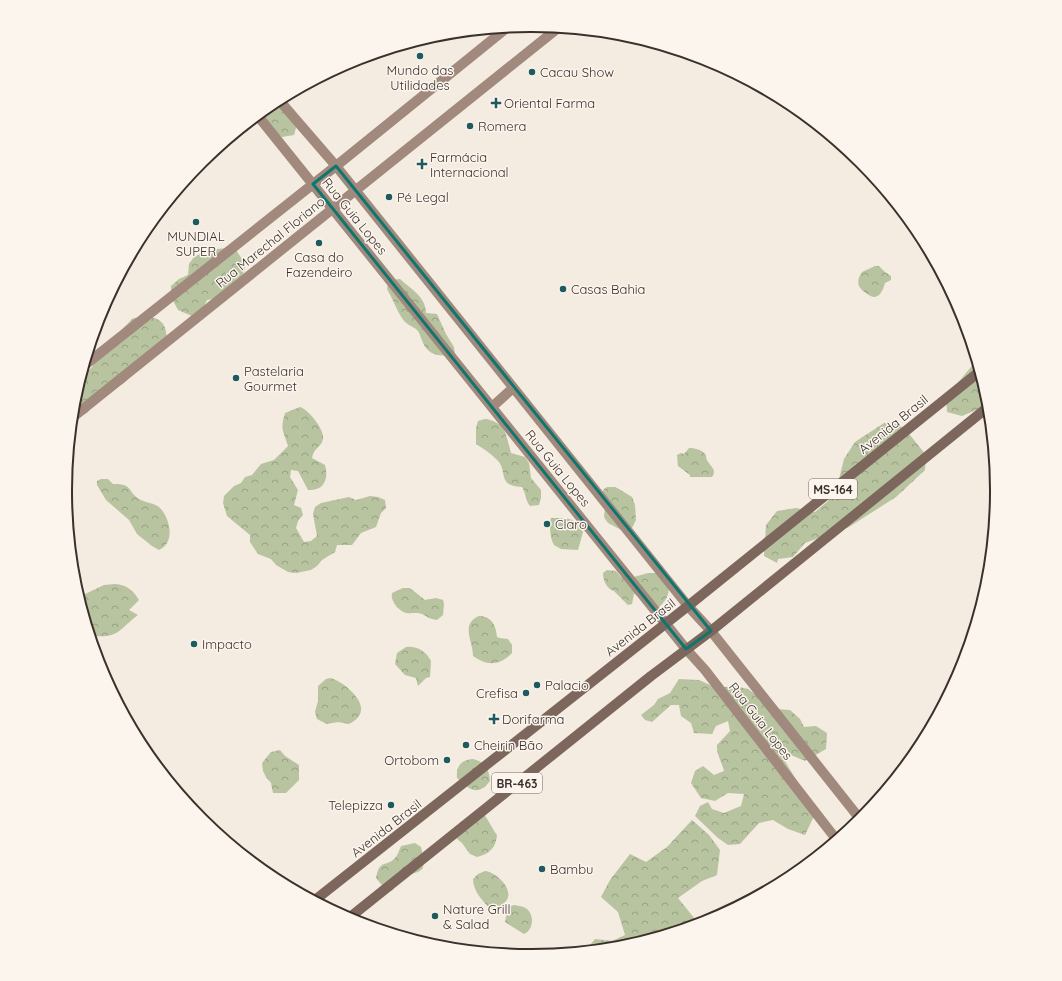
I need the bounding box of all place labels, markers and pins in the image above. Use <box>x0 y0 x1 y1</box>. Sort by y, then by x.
marker: Mundo das Utilidades <box>415 51 425 61</box>
place label: Mundo das Utilidades <box>387 62 453 93</box>
place label: Cacau Show <box>540 64 614 80</box>
marker: Cacau Show <box>527 67 537 77</box>
place label: Oriental Farma <box>504 95 595 111</box>
marker: Oriental Farma <box>491 98 501 108</box>
place label: Romera <box>478 118 526 134</box>
marker: Romera <box>465 121 475 131</box>
place label: Farmácia Internacional <box>430 149 509 180</box>
marker: Farmácia Internacional <box>417 159 427 169</box>
place label: Pé Legal <box>397 189 449 205</box>
marker: Pé Legal <box>384 192 394 202</box>
marker: MUNDIAL SUPER <box>191 217 201 227</box>
place label: MUNDIAL SUPER <box>167 228 225 259</box>
marker: Casa do Fazendeiro <box>314 238 324 248</box>
place label: Casa do Fazendeiro <box>286 249 352 280</box>
place label: Casas Bahia <box>571 281 645 297</box>
marker: Casas Bahia <box>558 284 568 294</box>
place label: Pastelaria Gourmet <box>244 363 304 394</box>
marker: Pastelaria Gourmet <box>231 373 241 383</box>
place label: Claro <box>555 516 587 532</box>
marker: Claro <box>542 519 552 529</box>
place label: Impacto <box>202 636 252 652</box>
marker: Impacto <box>189 639 199 649</box>
place label: Palacio <box>545 677 589 693</box>
marker: Palacio <box>532 680 542 690</box>
place label: Crefisa <box>476 685 518 701</box>
marker: Crefisa <box>521 688 531 698</box>
place label: Dorifarma <box>502 711 564 727</box>
marker: Dorifarma <box>489 714 499 724</box>
place label: Cheirin Bão <box>474 737 543 753</box>
marker: Cheirin Bão <box>461 740 471 750</box>
place label: Ortobom <box>384 752 439 768</box>
marker: Ortobom <box>442 755 452 765</box>
place label: Telepizza <box>328 797 383 813</box>
marker: Telepizza <box>386 800 396 810</box>
place label: Bambu <box>550 861 593 877</box>
marker: Bambu <box>537 864 547 874</box>
place label: Nature Grill & Salad <box>443 901 511 932</box>
marker: Nature Grill & Salad <box>430 911 440 921</box>

